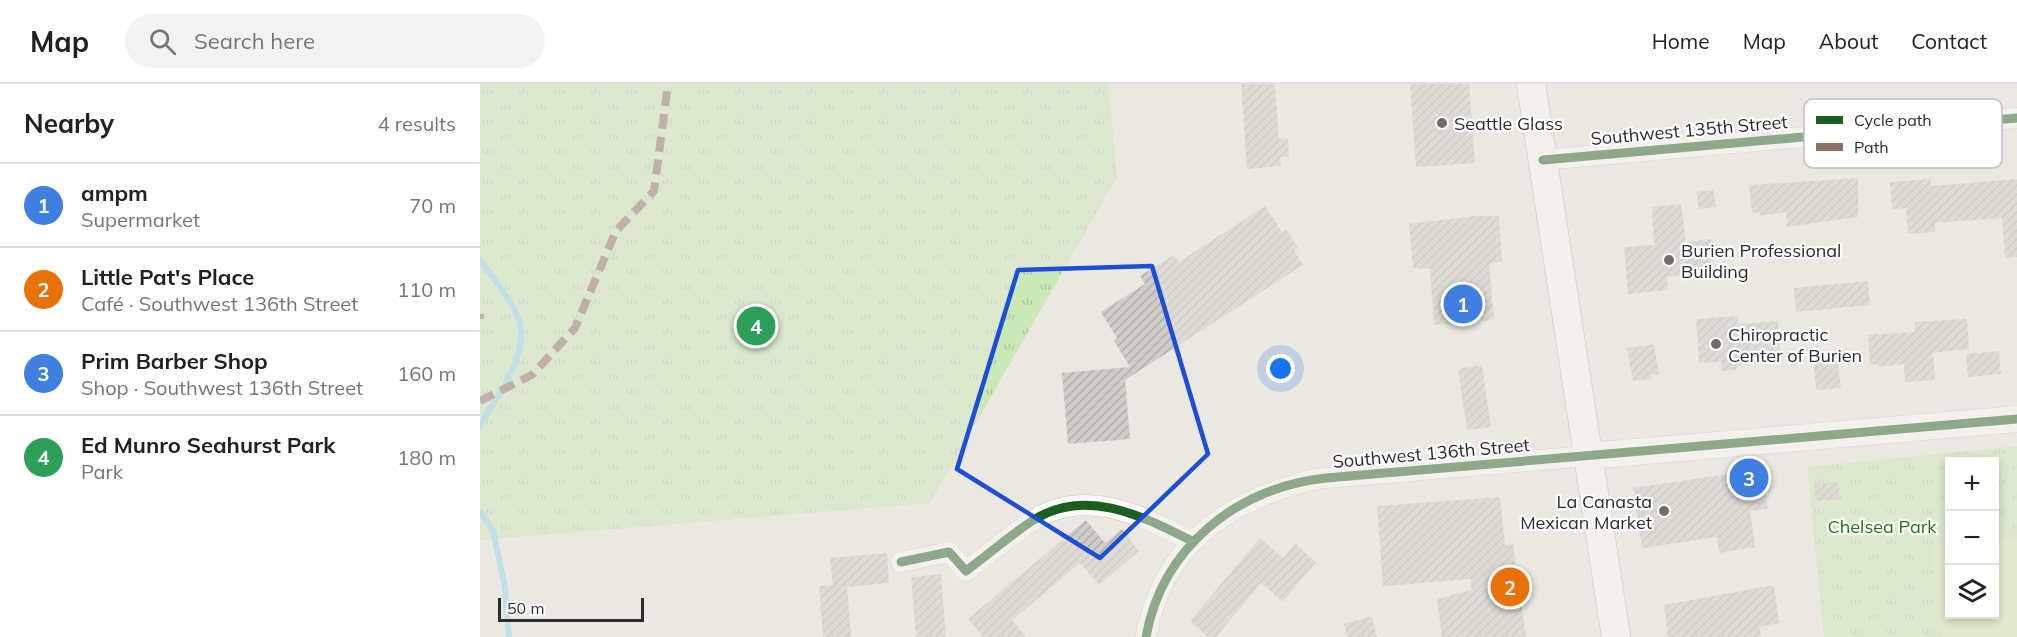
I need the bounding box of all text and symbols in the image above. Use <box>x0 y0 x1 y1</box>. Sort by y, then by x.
search box <box>125 14 545 68</box>
text: Map <box>30 24 89 59</box>
icon: search <box>146 25 179 58</box>
text: Search here <box>194 27 315 55</box>
text: Home <box>1652 28 1710 54</box>
text: Map <box>1743 28 1786 54</box>
text: About <box>1819 28 1878 54</box>
text: Contact <box>1911 28 1987 54</box>
legend <box>1804 99 2002 168</box>
text: Nearby <box>24 107 114 140</box>
street label: Southwest 135th Street <box>1590 110 1788 150</box>
text: Cycle path <box>1854 110 1932 130</box>
text: 4 results <box>378 111 456 136</box>
place label: Seattle Glass <box>1454 112 1563 135</box>
marker: Seattle Glass <box>1435 116 1449 130</box>
text: Path <box>1854 137 1889 157</box>
text: ampm <box>81 179 148 207</box>
text: 1 <box>38 193 50 218</box>
text: 70 m <box>409 193 456 218</box>
text: Supermarket <box>81 207 200 232</box>
place label: Burien Professional Building <box>1681 239 1841 283</box>
marker: Burien Professional Building <box>1662 253 1676 267</box>
text: Little Pat's Place <box>81 263 254 291</box>
text: 2 <box>38 277 50 302</box>
text: 110 m <box>397 277 456 302</box>
pin: 1 <box>1444 282 1482 326</box>
text: Café · Southwest 136th Street <box>81 291 358 316</box>
pin: 4 <box>736 304 776 348</box>
place label: Chiropractic Center of Burien <box>1728 323 1862 367</box>
marker: Chiropractic Center of Burien <box>1709 337 1723 351</box>
text: Prim Barber Shop <box>81 347 268 375</box>
your location <box>1266 354 1295 383</box>
text: 3 <box>38 361 50 386</box>
text: 160 m <box>397 361 456 386</box>
text: Shop · Southwest 136th Street <box>81 375 363 400</box>
text: Ed Munro Seahurst Park <box>81 431 335 459</box>
street label: Southwest 136th Street <box>1332 433 1530 473</box>
text: 4 <box>38 445 50 470</box>
text: 180 m <box>397 445 456 470</box>
pin: 3 <box>1730 456 1768 500</box>
map controls <box>1945 457 1999 619</box>
button: + <box>1945 457 1999 511</box>
text: Park <box>81 459 123 484</box>
place label: La Canasta Mexican Market <box>1520 490 1652 534</box>
marker: La Canasta Mexican Market <box>1657 504 1671 518</box>
button: − <box>1945 511 1999 565</box>
park label: Chelsea Park <box>1827 515 1937 538</box>
pin: 2 <box>1490 564 1530 610</box>
button: layers <box>1945 565 1999 619</box>
scale bar <box>498 595 644 622</box>
text: 50 m <box>507 598 544 618</box>

